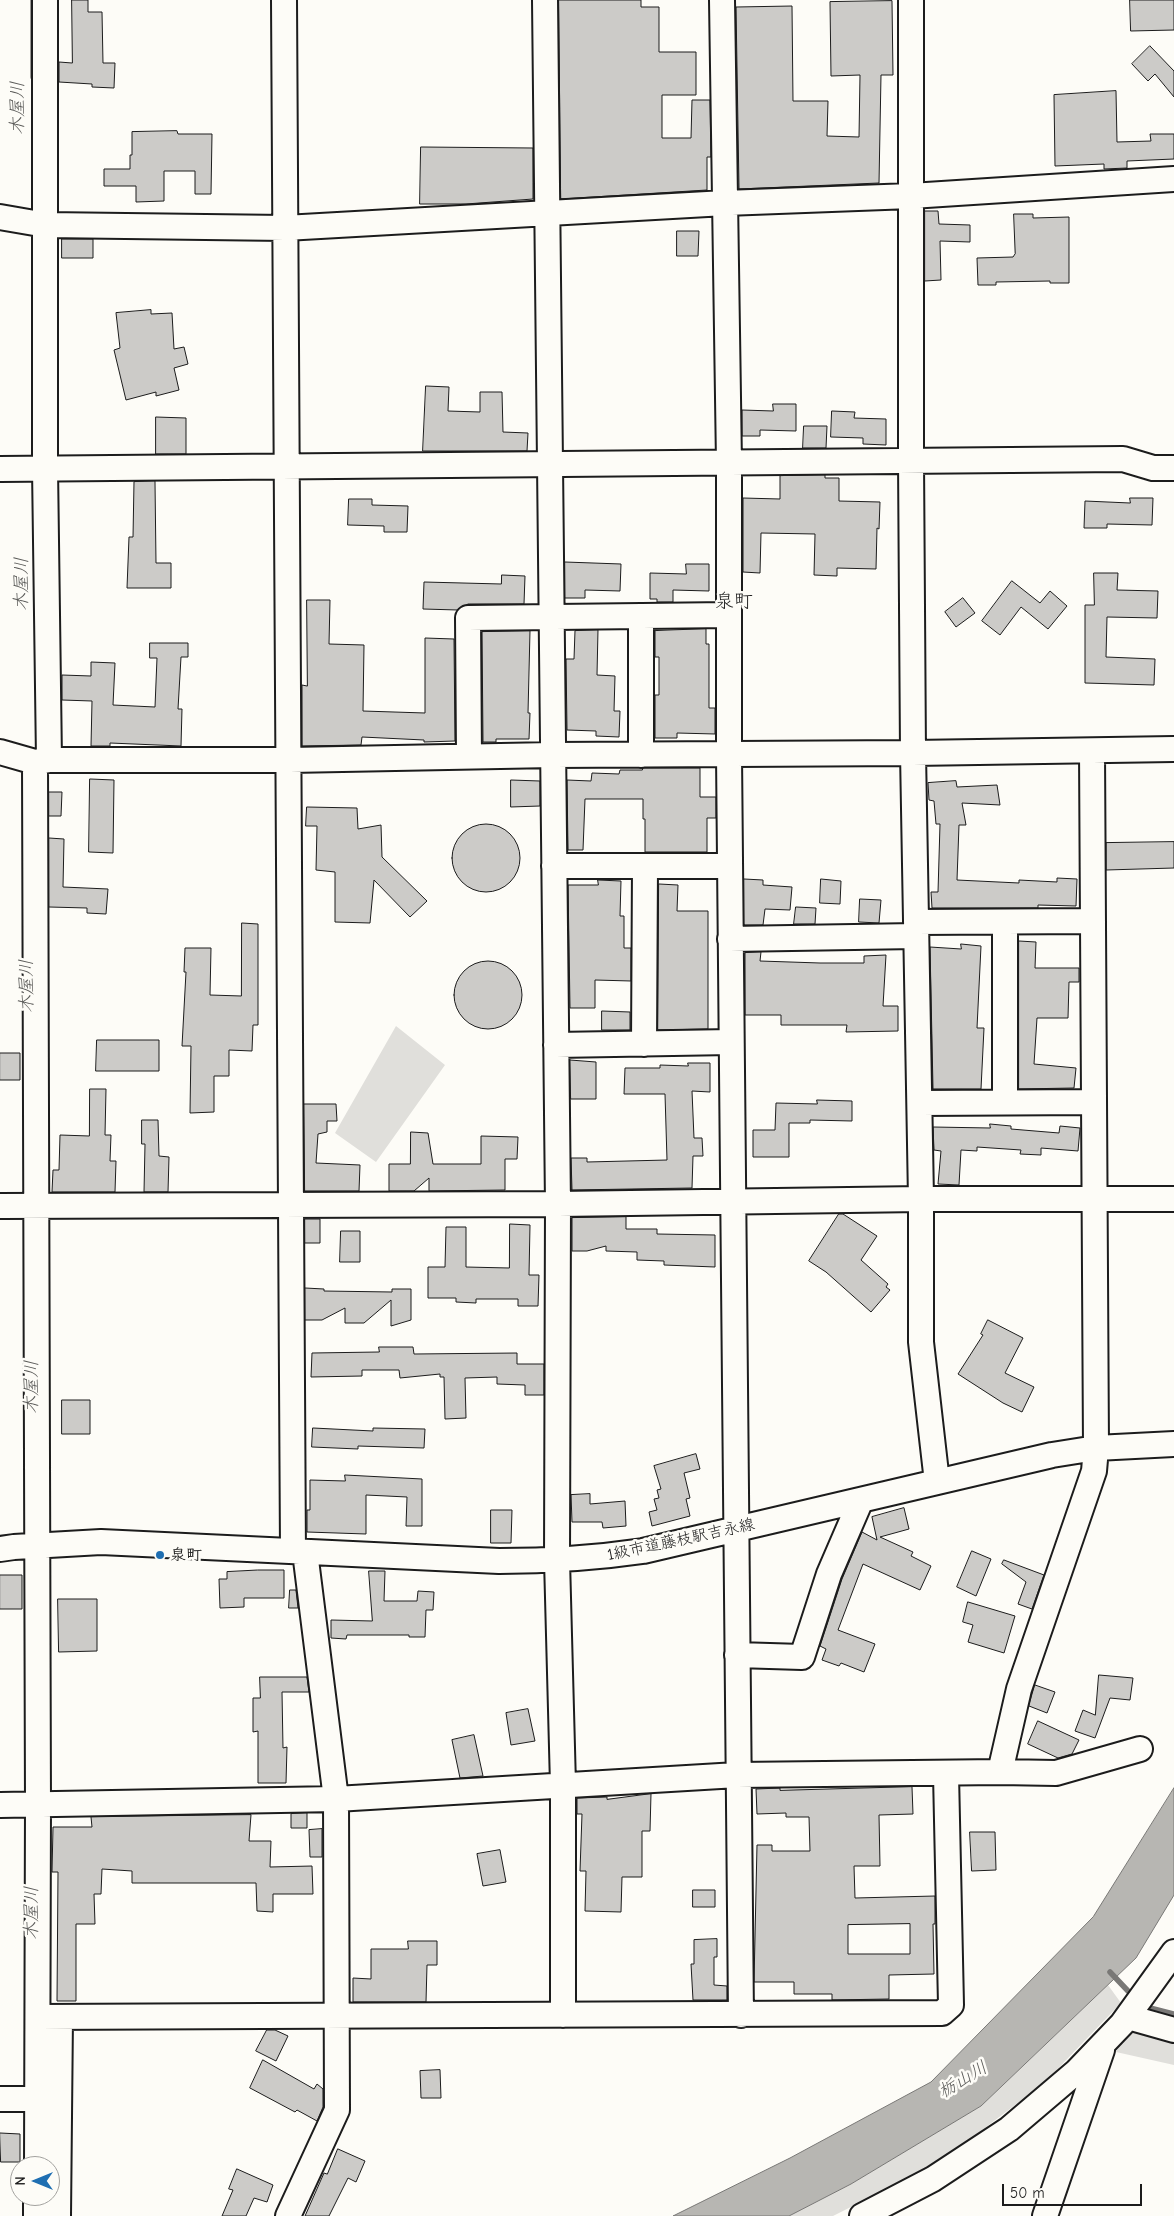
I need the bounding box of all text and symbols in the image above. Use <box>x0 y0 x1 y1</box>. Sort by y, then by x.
water label: 木屋川 <box>7 81 29 135</box>
water label: 木屋川 <box>11 557 33 611</box>
district label: 泉町 <box>715 591 753 613</box>
water label: 木屋川 <box>16 959 38 1013</box>
water label: 木屋川 <box>21 1360 43 1414</box>
street label: 1級市道藤枝駅吉永線 <box>605 1515 757 1565</box>
place label: 泉町 <box>170 1545 202 1565</box>
marker: 泉町 <box>154 1549 166 1561</box>
water label: 木屋川 <box>21 1886 43 1940</box>
water label: 栃山川 <box>934 2057 992 2103</box>
north arrow <box>10 2156 60 2206</box>
scale bar <box>1004 2174 1144 2206</box>
text: N <box>12 2176 29 2186</box>
text: 50 m <box>1010 2184 1045 2202</box>

